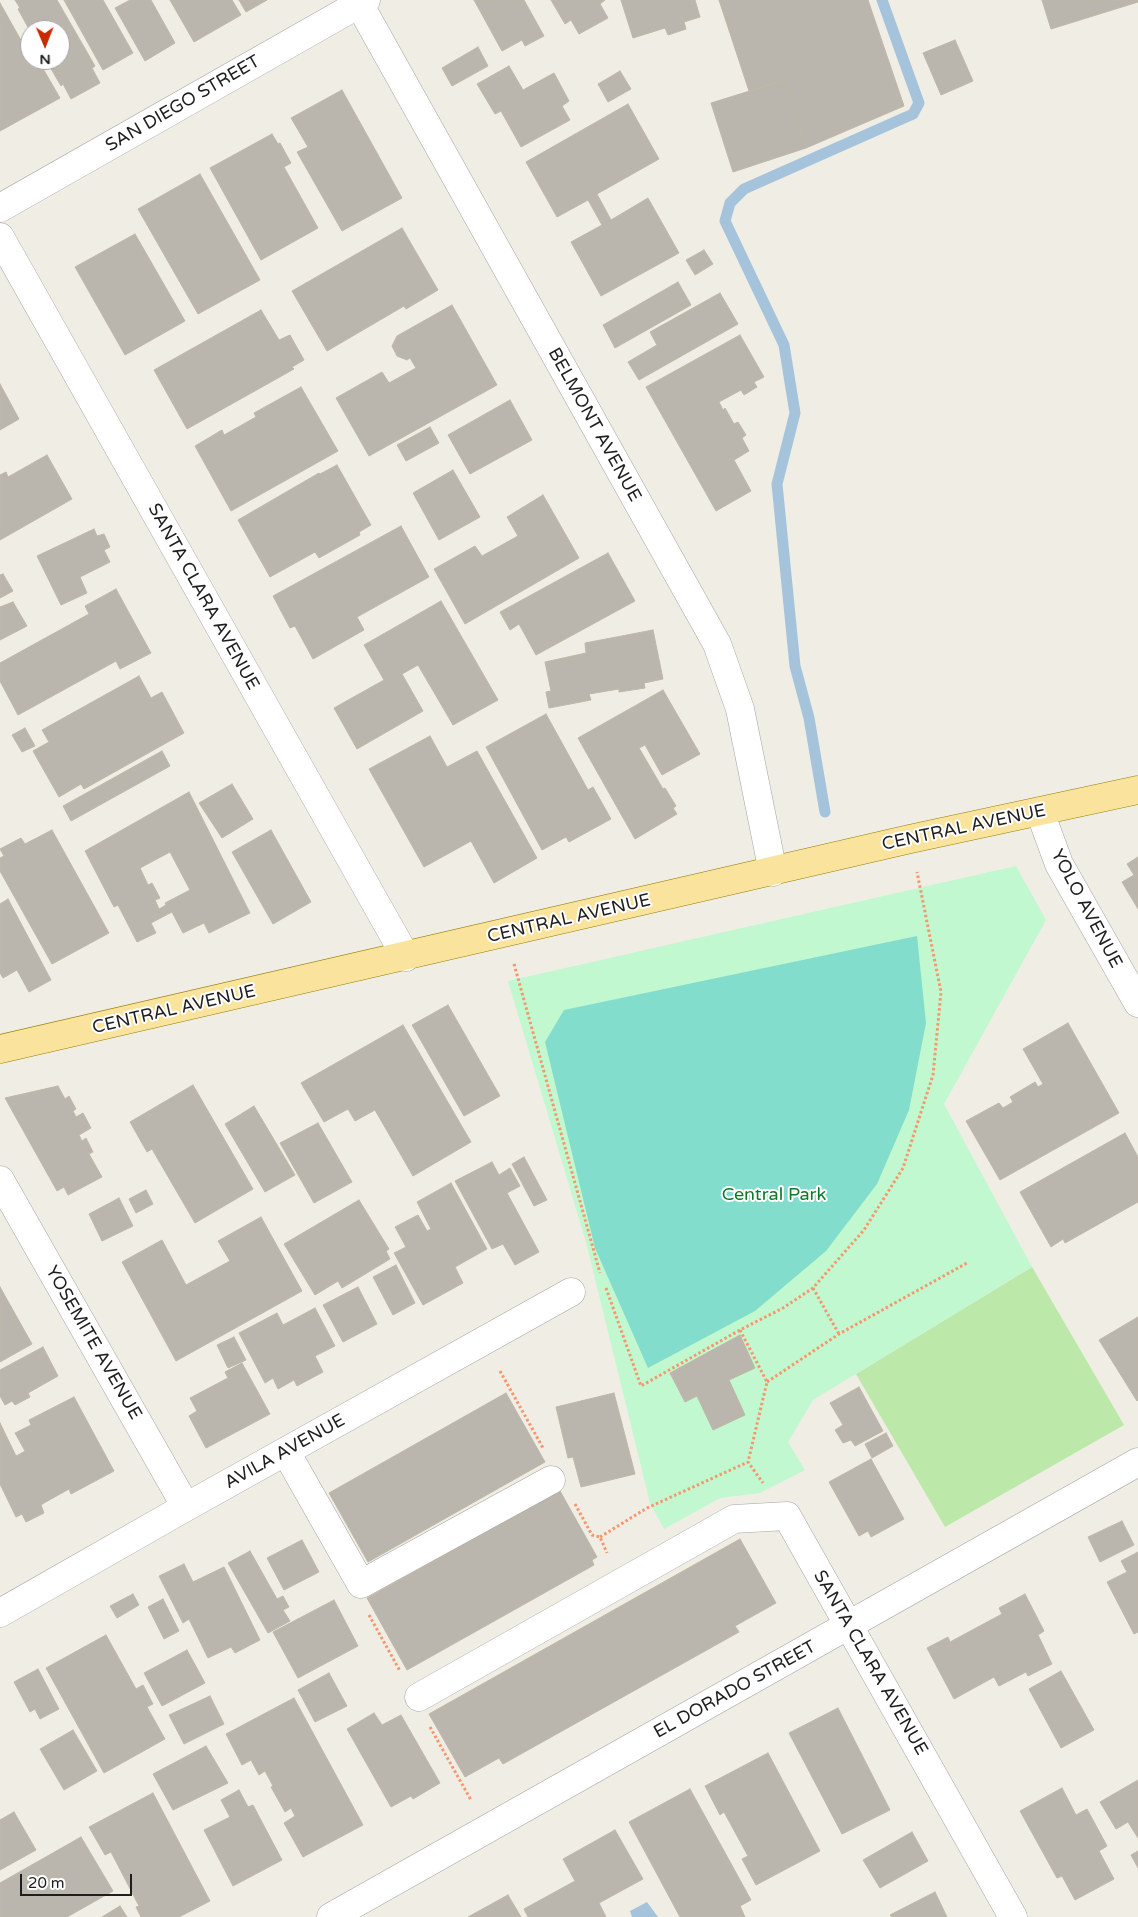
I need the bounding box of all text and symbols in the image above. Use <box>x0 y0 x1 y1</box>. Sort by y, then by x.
north arrow <box>20 20 70 70</box>
text: N <box>39 51 51 68</box>
street label: SAN DIEGO STREET <box>102 51 264 157</box>
street label: BELMONT AVENUE <box>543 344 645 506</box>
street label: SANTA CLARA AVENUE <box>143 500 263 694</box>
street label: CENTRAL AVENUE <box>880 800 1048 856</box>
street label: YOLO AVENUE <box>1046 846 1126 972</box>
street label: CENTRAL AVENUE <box>485 890 653 948</box>
street label: CENTRAL AVENUE <box>90 981 258 1039</box>
park label: Central Park <box>722 1184 826 1206</box>
street label: YOSEMITE AVENUE <box>40 1262 146 1424</box>
street label: AVILA AVENUE <box>221 1410 349 1494</box>
street label: SANTA CLARA AVENUE <box>808 1567 932 1759</box>
street label: EL DORADO STREET <box>650 1636 820 1744</box>
scale bar <box>22 1864 135 1896</box>
text: 20 m <box>28 1874 65 1892</box>

